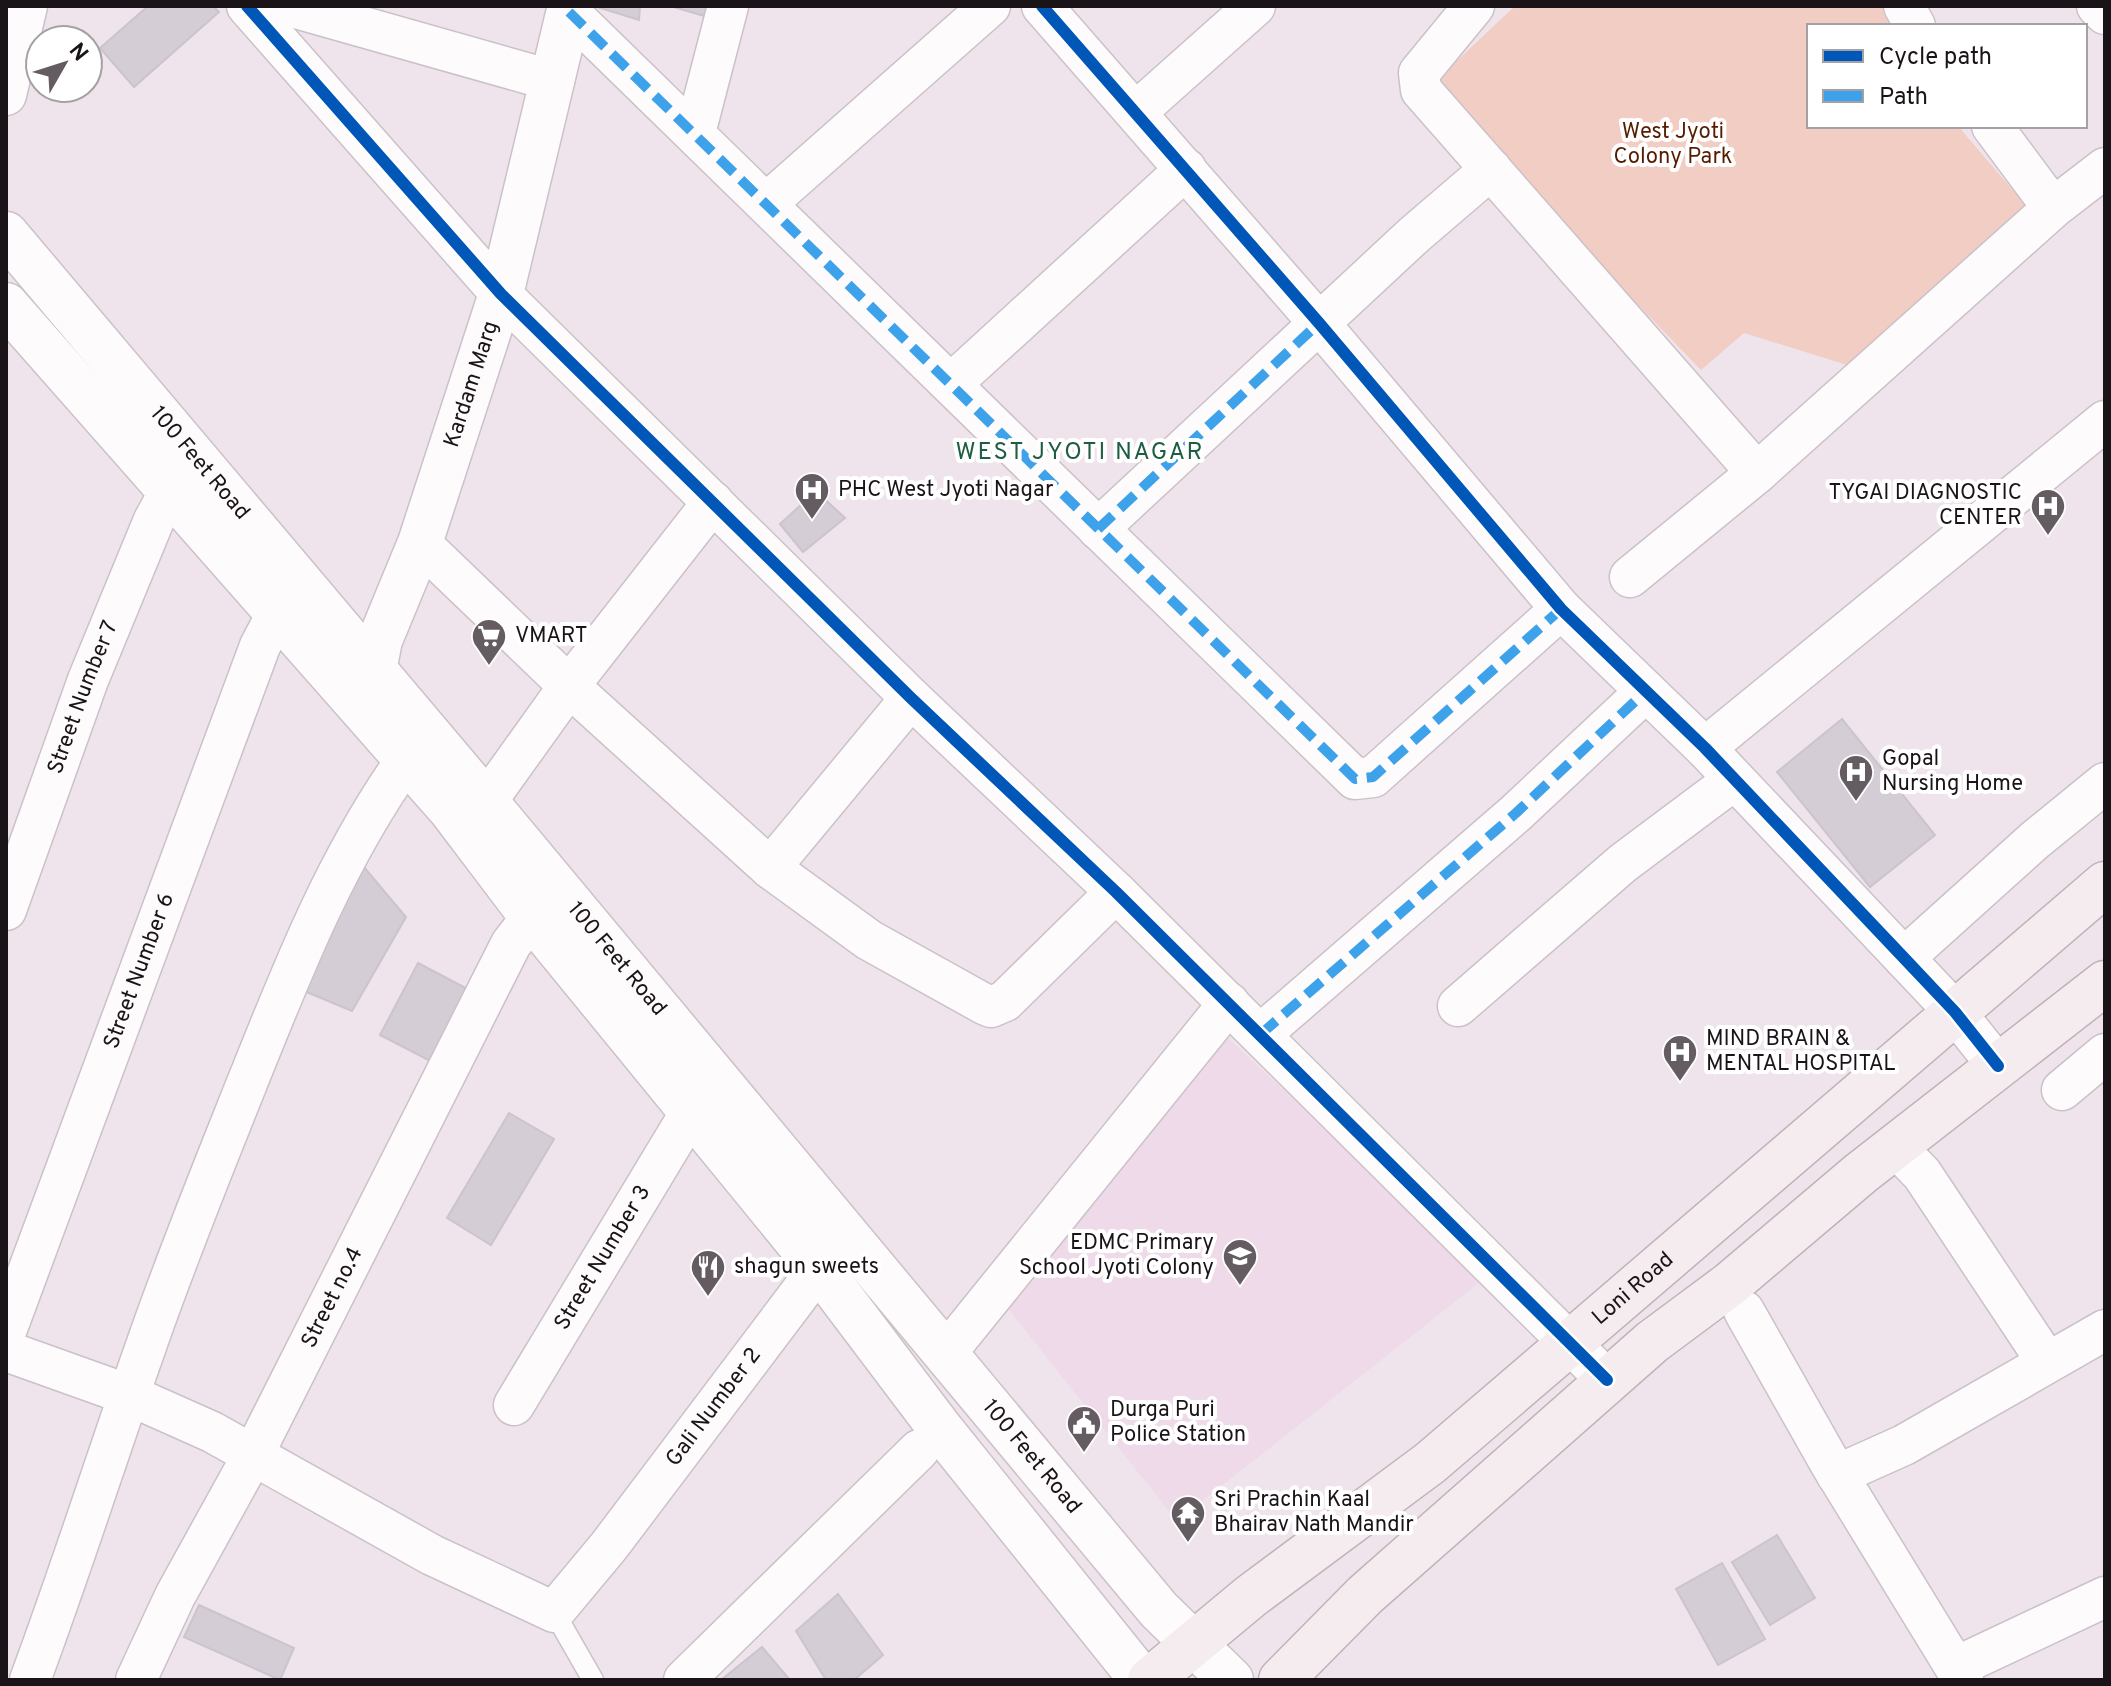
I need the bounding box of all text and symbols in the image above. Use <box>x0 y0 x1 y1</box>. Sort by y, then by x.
north arrow <box>24 24 104 104</box>
legend <box>1807 24 2087 128</box>
text: N <box>62 38 93 68</box>
text: Cycle path <box>1879 43 1992 73</box>
text: Path <box>1879 83 1928 113</box>
park label: West Jyoti Colony Park <box>1613 119 1733 171</box>
street label: Kardam Marg <box>438 318 505 451</box>
street label: 100 Feet Road <box>144 401 255 525</box>
district label: WEST JYOTI NAGAR <box>956 438 1205 468</box>
hospital icon: PHC West Jyoti Nagar <box>793 471 831 521</box>
place label: PHC West Jyoti Nagar <box>838 477 1054 504</box>
place label: TYGAI DIAGNOSTIC CENTER <box>1829 480 2022 532</box>
hospital icon: TYGAI DIAGNOSTIC CENTER <box>2029 487 2067 537</box>
street label: Street Number 7 <box>42 617 124 778</box>
supermarket icon: VMART <box>470 617 508 667</box>
place label: VMART <box>515 623 588 650</box>
place label: Gopal Nursing Home <box>1882 746 2023 798</box>
hospital icon: Gopal Nursing Home <box>1837 753 1875 803</box>
street label: Street Number 6 <box>98 889 181 1053</box>
street label: 100 Feet Road <box>561 896 672 1022</box>
place label: MIND BRAIN & MENTAL HOSPITAL <box>1706 1026 1896 1078</box>
hospital icon: MIND BRAIN & MENTAL HOSPITAL <box>1661 1033 1699 1083</box>
street label: Street Number 3 <box>549 1180 657 1335</box>
place label: EDMC Primary School Jyoti Colony <box>1019 1230 1214 1282</box>
school or university icon: EDMC Primary School Jyoti Colony <box>1221 1237 1259 1287</box>
street label: Street no.4 <box>296 1243 369 1353</box>
street label: Loni Road <box>1587 1246 1679 1331</box>
restaurant icon: shagun sweets <box>689 1248 727 1298</box>
place label: shagun sweets <box>734 1254 879 1281</box>
street label: Gali Number 2 <box>660 1342 767 1472</box>
street label: 100 Feet Road <box>976 1394 1087 1520</box>
place label: Durga Puri Police Station <box>1110 1397 1246 1449</box>
public building icon: Durga Puri Police Station <box>1065 1404 1103 1454</box>
place label: Sri Prachin Kaal Bhairav Nath Mandir <box>1214 1487 1414 1539</box>
temple icon: Sri Prachin Kaal Bhairav Nath Mandir <box>1169 1494 1207 1544</box>

